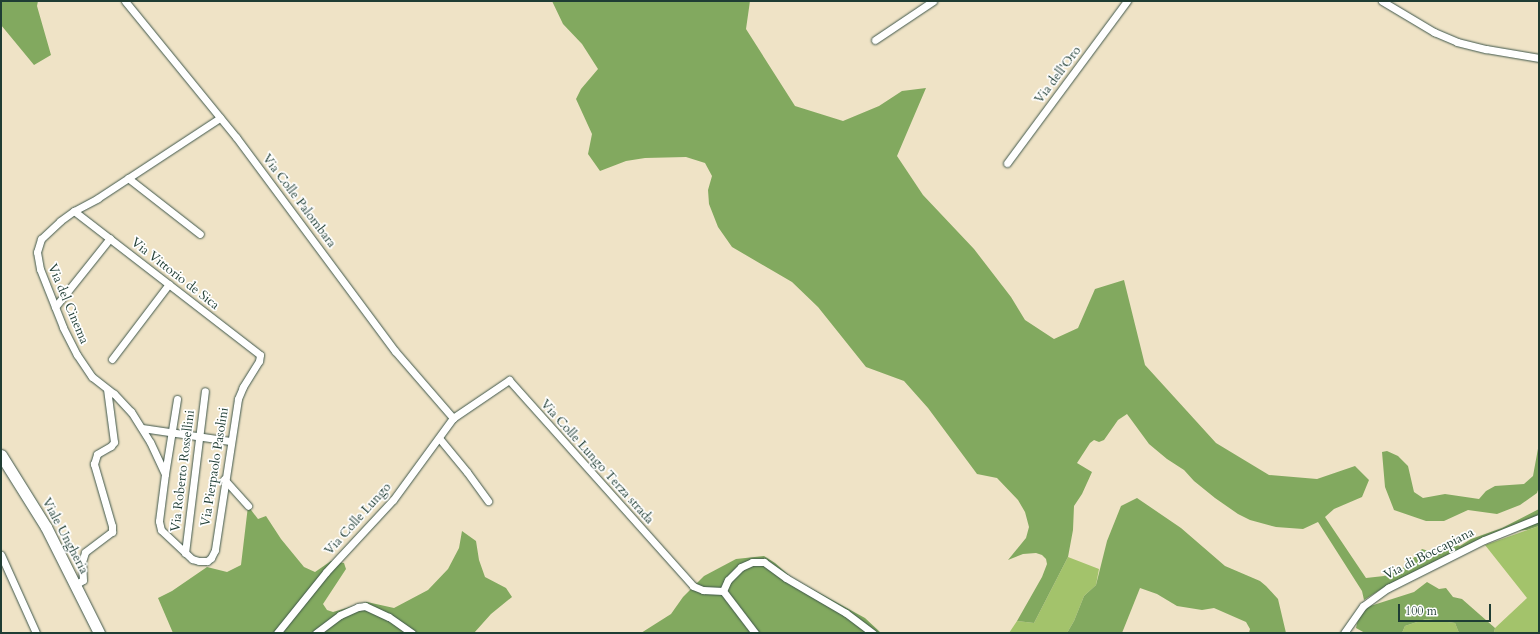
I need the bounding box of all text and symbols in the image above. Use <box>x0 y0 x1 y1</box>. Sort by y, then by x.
street label: Via dell'Oro <box>1031 43 1085 107</box>
street label: Via Colle Palombara <box>259 151 339 251</box>
street label: Via Vittorio de Sica <box>128 235 222 313</box>
street label: Via del Cinema <box>44 262 92 346</box>
street label: Via Colle Lungo Terza strada <box>537 397 657 527</box>
street label: Via Pierpaolo Pasolini <box>198 406 232 528</box>
street label: Via Roberto Rossellini <box>168 409 198 533</box>
street label: Via Colle Lungo <box>321 480 395 558</box>
street label: Viale Ungheria <box>38 495 92 577</box>
street label: Via di Boccapiana <box>1381 525 1477 583</box>
scale bar <box>1400 596 1493 622</box>
text: 100 m <box>1405 603 1437 619</box>

